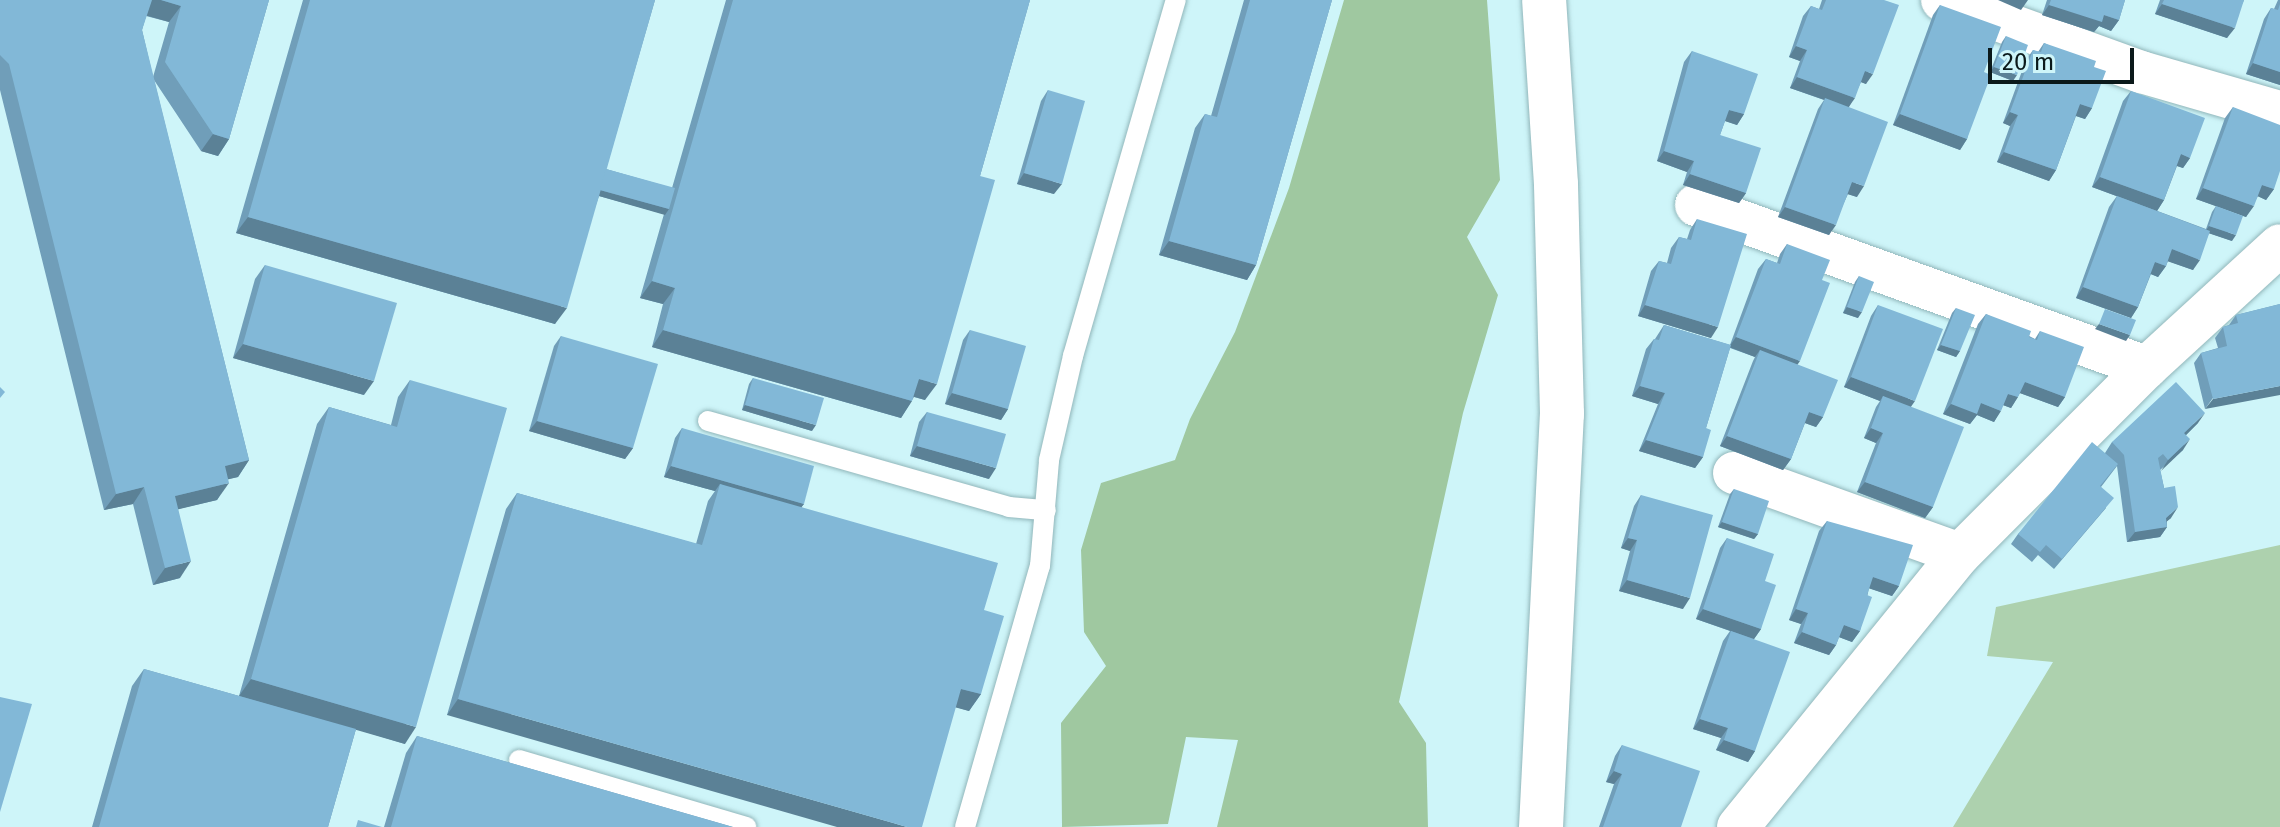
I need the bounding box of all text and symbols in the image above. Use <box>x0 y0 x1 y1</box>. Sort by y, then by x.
scale bar <box>1992 32 2138 82</box>
text: 20 m <box>2002 48 2054 76</box>

